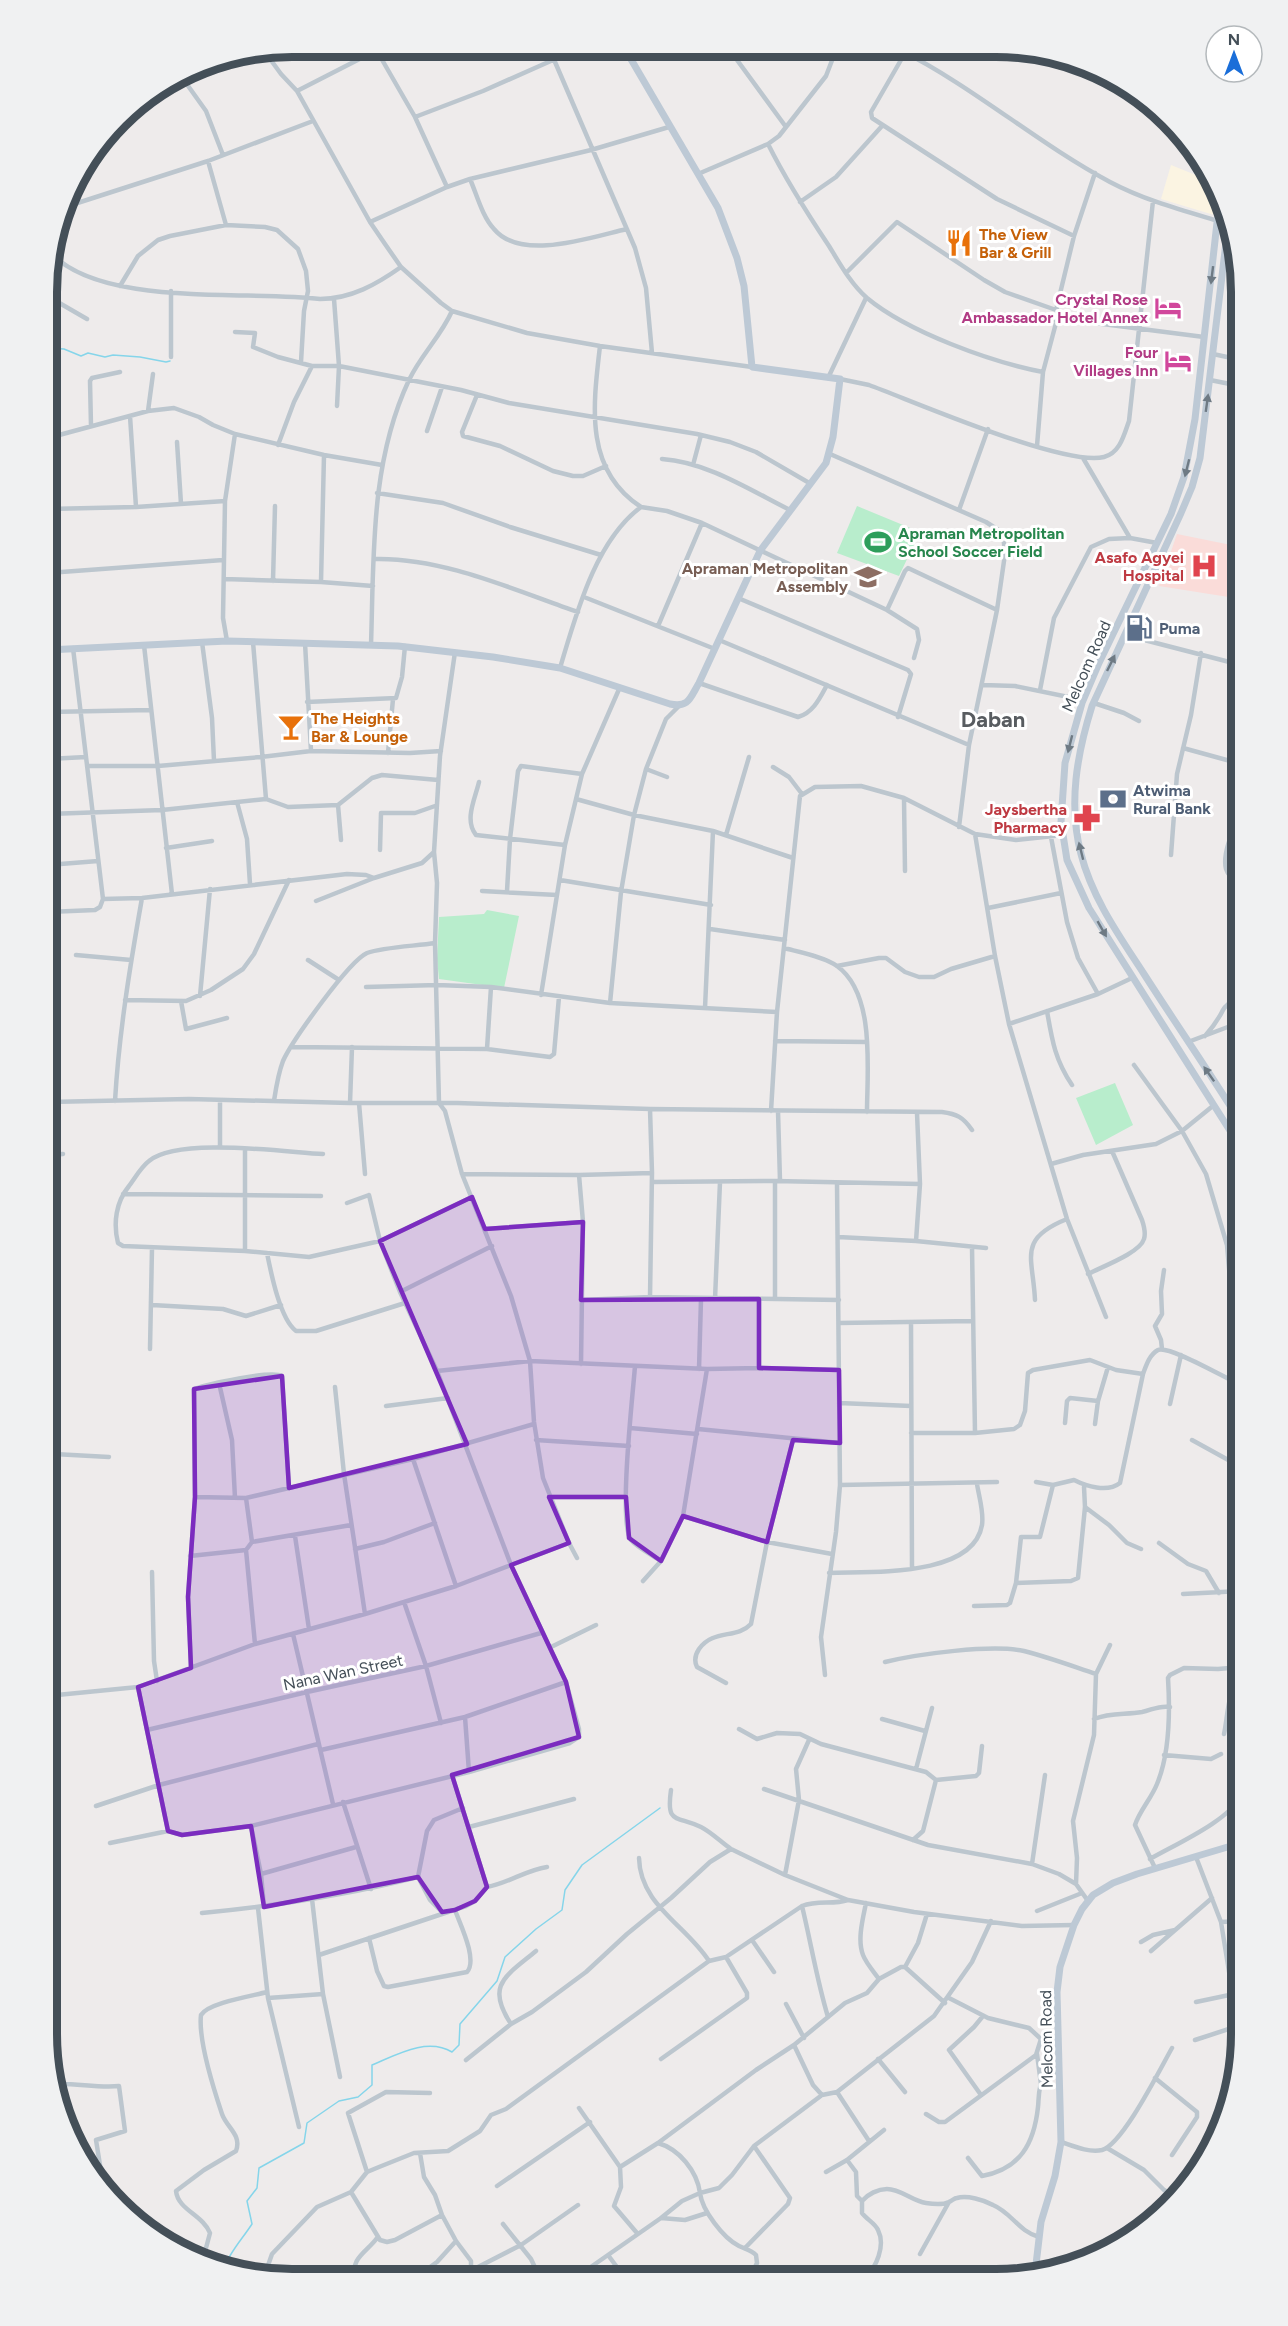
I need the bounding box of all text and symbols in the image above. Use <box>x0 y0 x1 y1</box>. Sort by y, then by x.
north arrow <box>1204 24 1264 84</box>
text: N <box>1228 30 1240 49</box>
place label: The View Bar & Grill <box>979 225 1051 262</box>
restaurant icon: The View Bar & Grill <box>944 228 974 258</box>
one-way arrow <box>1207 266 1216 285</box>
place label: Crystal Rose Ambassador Hotel Annex <box>962 290 1148 327</box>
hotel icon: Crystal Rose Ambassador Hotel Annex <box>1153 293 1183 323</box>
place label: Four Villages Inn <box>1073 343 1158 380</box>
hotel icon: Four Villages Inn <box>1163 346 1193 376</box>
one-way arrow <box>1202 394 1212 413</box>
one-way arrow <box>1181 459 1191 478</box>
place label: Apraman Metropolitan School Soccer Field <box>898 524 1064 561</box>
sports icon: Apraman Metropolitan School Soccer Field <box>863 527 893 557</box>
place label: Asafo Agyei Hospital <box>1095 548 1184 585</box>
hospital icon: Asafo Agyei Hospital <box>1189 551 1219 581</box>
place label: Apraman Metropolitan Assembly <box>682 559 849 596</box>
school or university icon: Apraman Metropolitan Assembly <box>853 562 883 592</box>
fuel station icon: Puma <box>1124 613 1154 643</box>
street label: Melcom Road <box>1058 618 1115 715</box>
place label: Puma <box>1159 619 1200 638</box>
one-way arrow <box>1107 655 1116 672</box>
district label: Daban <box>961 706 1025 733</box>
place label: The Heights Bar & Lounge <box>311 709 408 746</box>
bar icon: The Heights Bar & Lounge <box>276 712 306 742</box>
one-way arrow <box>1064 735 1074 753</box>
place label: Atwima Rural Bank <box>1133 781 1211 818</box>
bank icon: Atwima Rural Bank <box>1098 784 1128 814</box>
place label: Jaysbertha Pharmacy <box>985 800 1068 837</box>
pharmacy icon: Jaysbertha Pharmacy <box>1072 803 1102 833</box>
one-way arrow <box>1076 842 1085 860</box>
one-way arrow <box>1096 921 1106 938</box>
one-way arrow <box>1204 1066 1215 1082</box>
street label: Nana Wan Street <box>281 1650 405 1694</box>
street label: Melcom Road <box>1036 1990 1057 2088</box>

